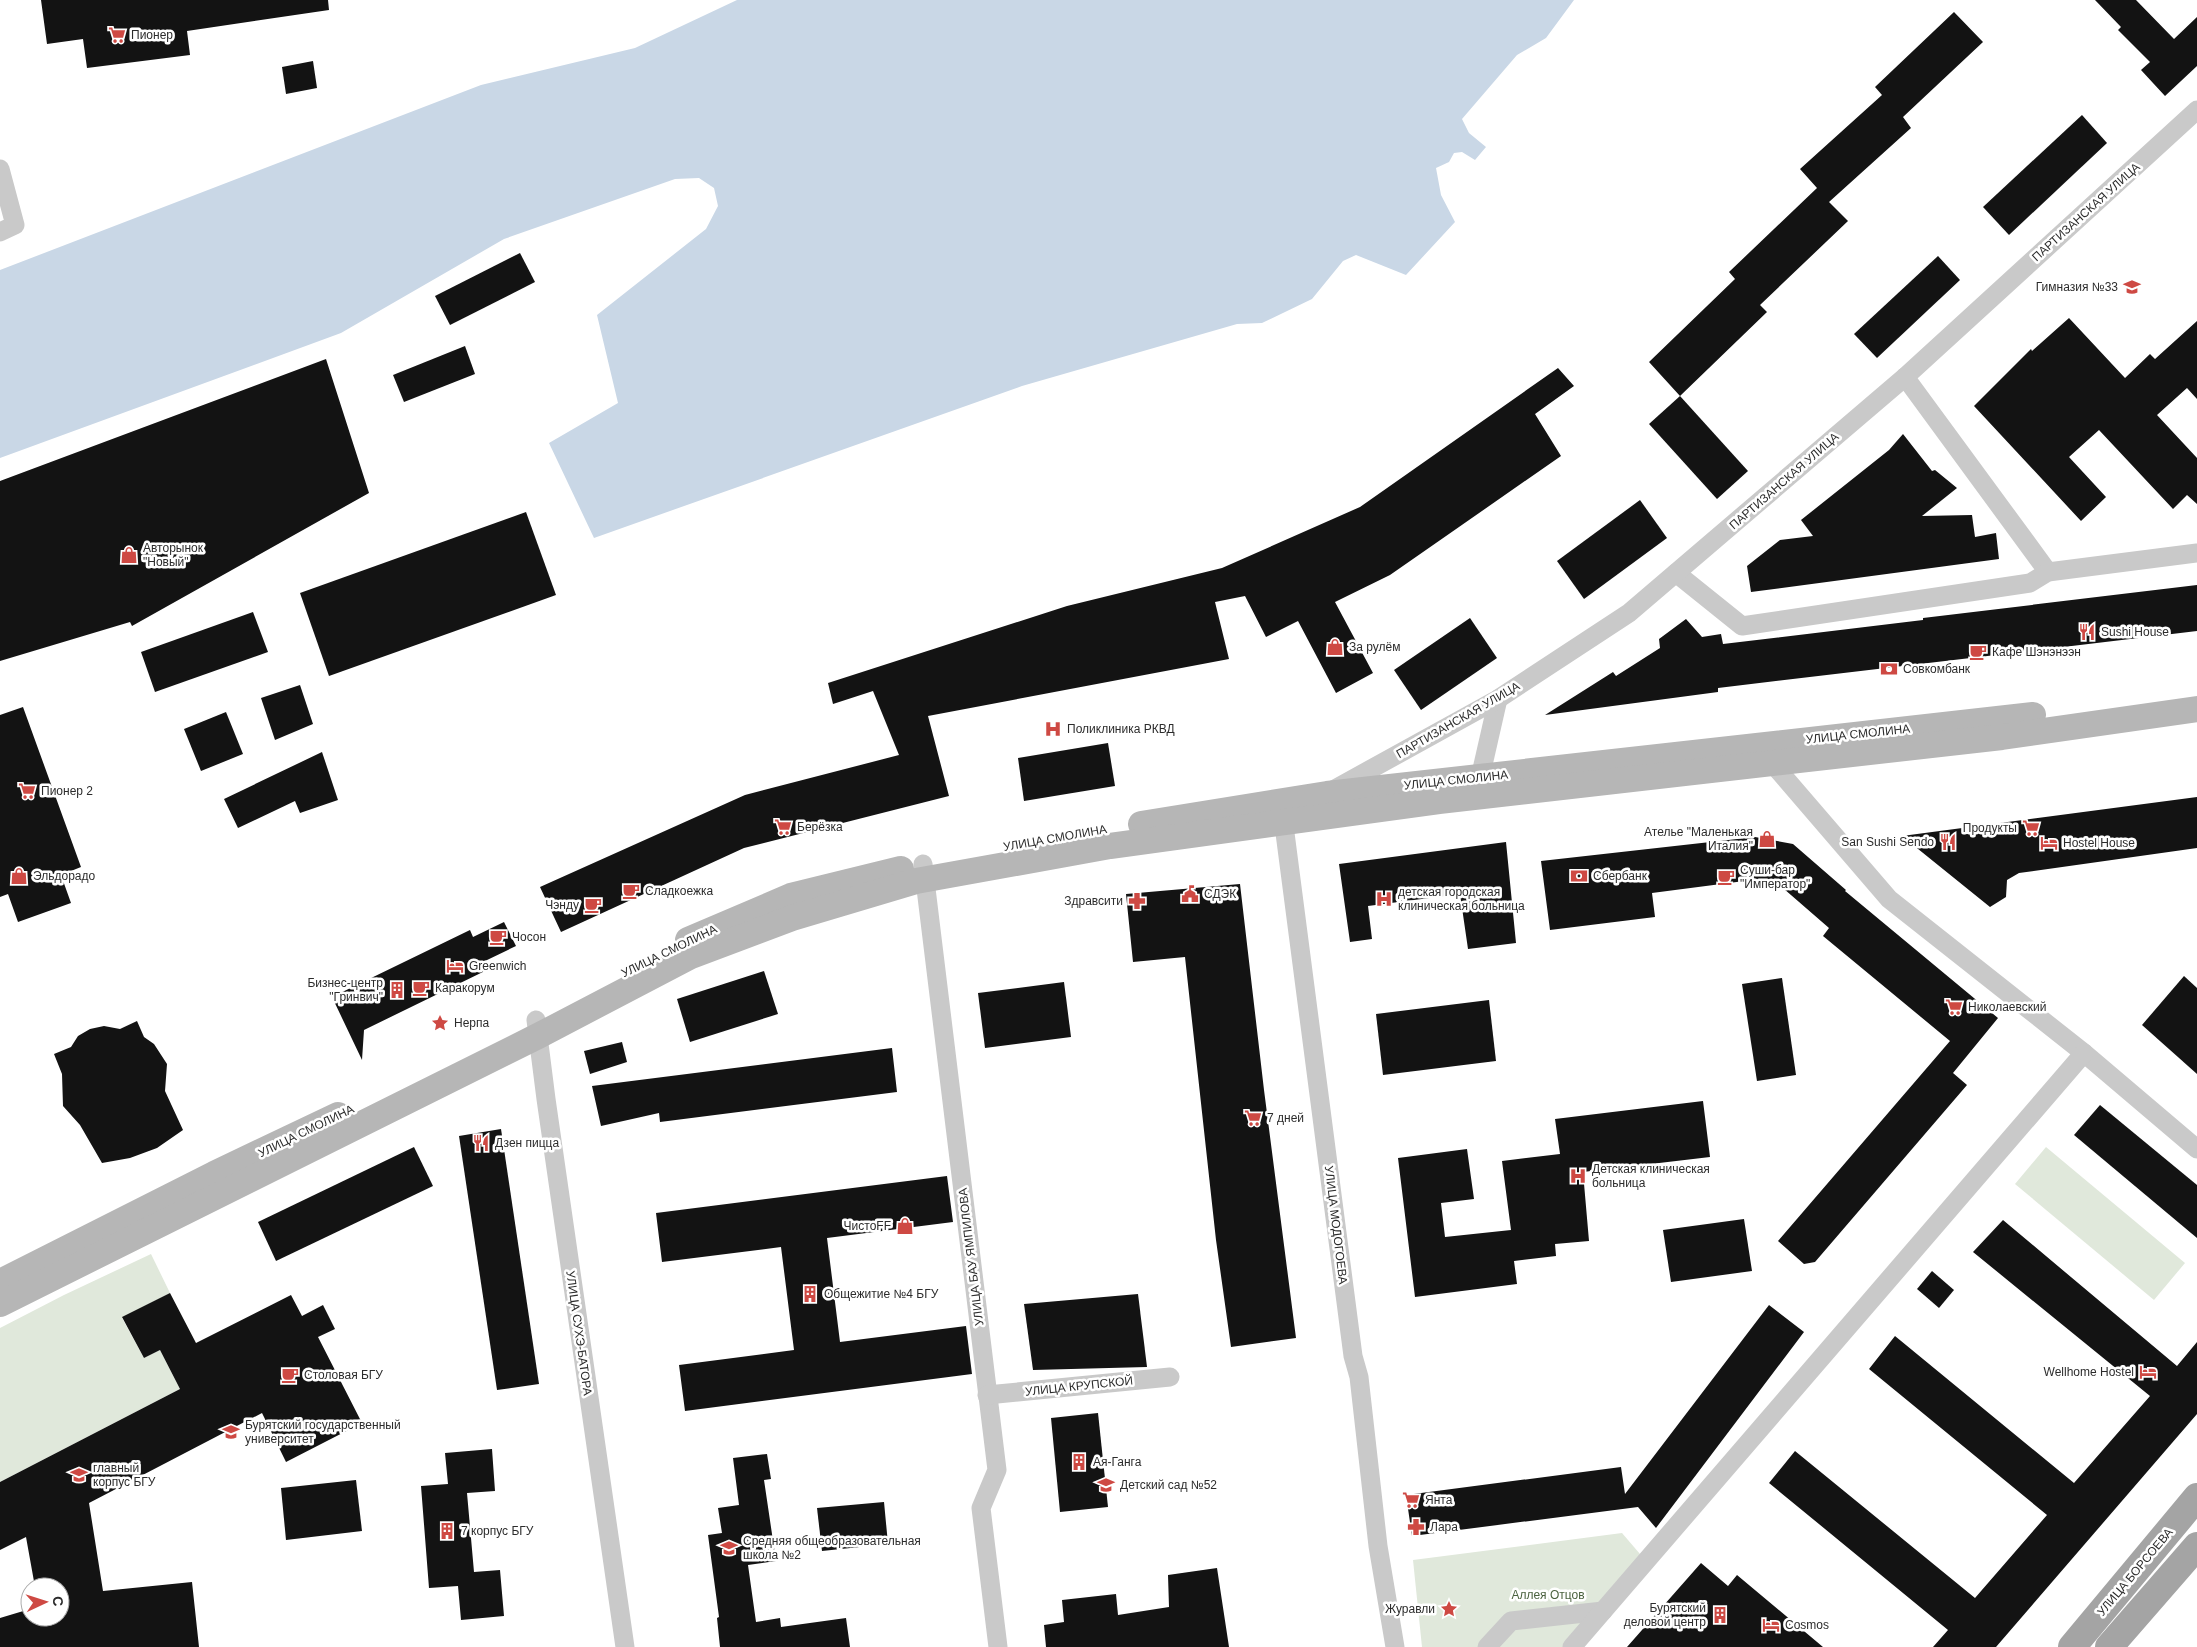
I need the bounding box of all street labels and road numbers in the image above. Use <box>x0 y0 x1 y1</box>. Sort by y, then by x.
street label: ПАРТИЗАНСКАЯ УЛИЦА <box>2029 160 2143 264</box>
street label: ПАРТИЗАНСКАЯ УЛИЦА <box>1726 430 1842 532</box>
street label: ПАРТИЗАНСКАЯ УЛИЦА <box>1394 679 1522 761</box>
street label: УЛИЦА СМОЛИНА <box>1805 722 1911 746</box>
street label: УЛИЦА СМОЛИНА <box>1403 768 1509 792</box>
street label: УЛИЦА СМОЛИНА <box>1002 822 1108 854</box>
street label: УЛИЦА СМОЛИНА <box>619 922 719 980</box>
street label: УЛИЦА СМОЛИНА <box>256 1102 356 1160</box>
street label: УЛИЦА МОДОГОЕВА <box>1322 1165 1350 1285</box>
street label: УЛИЦА БАУ ЯМПИЛОВА <box>956 1187 986 1327</box>
street label: УЛИЦА СУХЭ-БАТОРА <box>563 1270 595 1396</box>
street label: УЛИЦА КРУПСКОЙ <box>1024 1372 1134 1399</box>
street label: УЛИЦА БОРСОЕВА <box>2094 1525 2176 1619</box>

